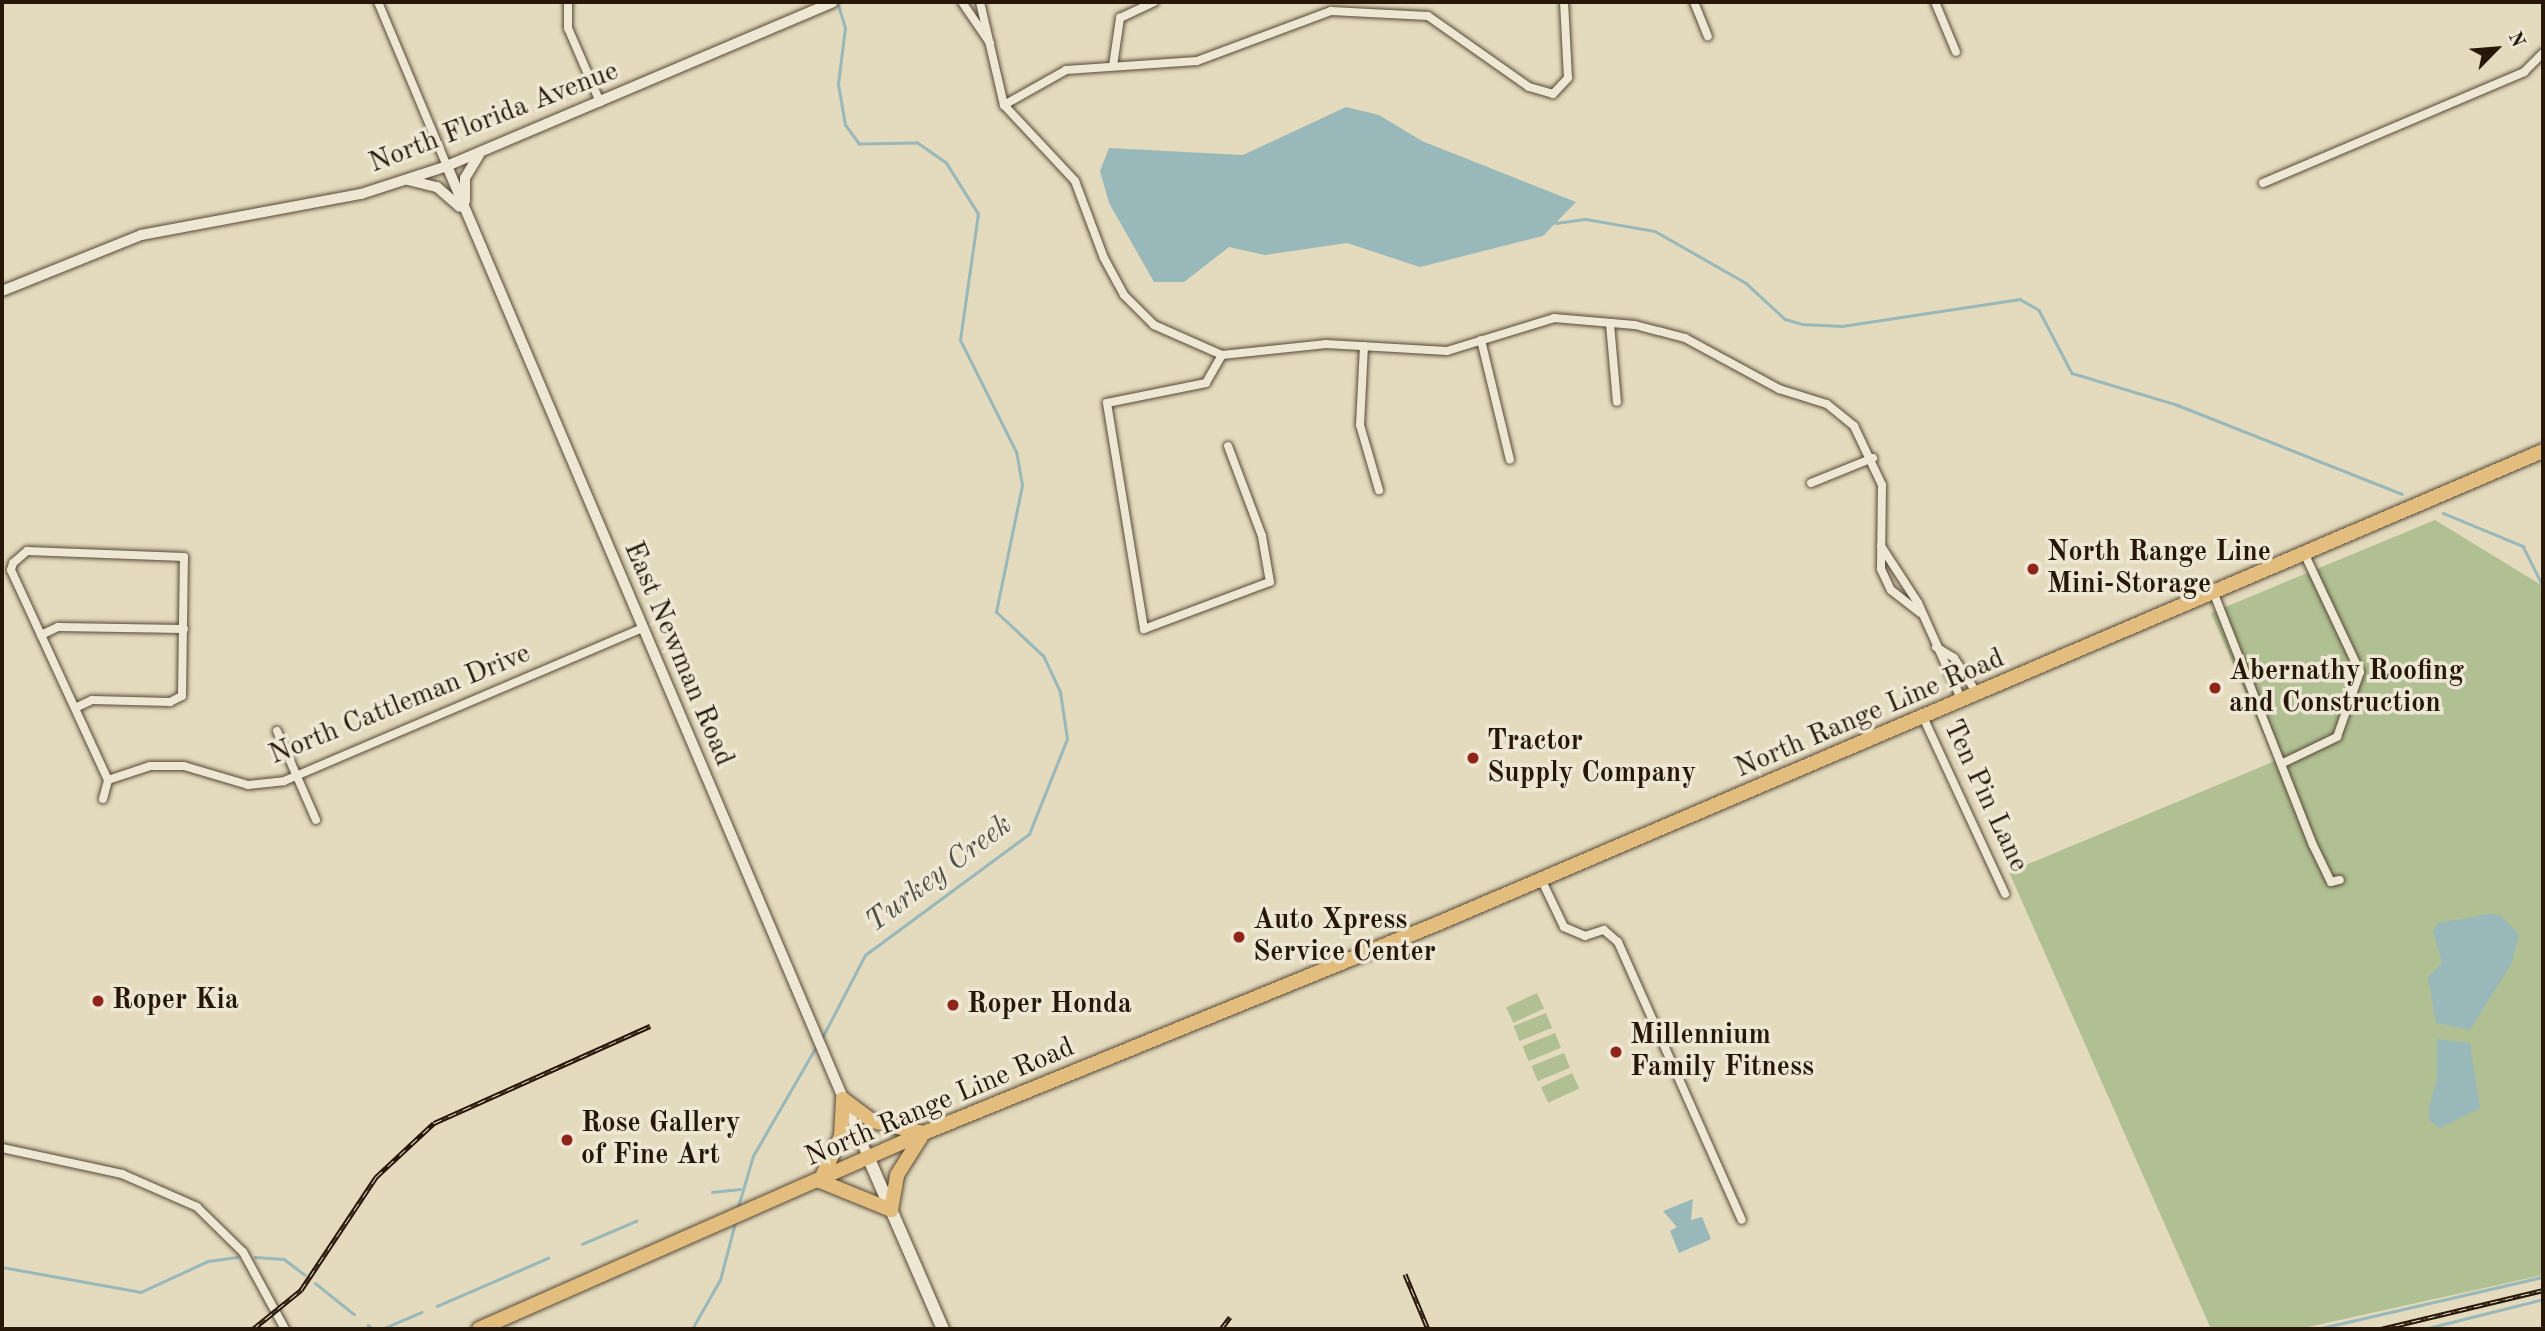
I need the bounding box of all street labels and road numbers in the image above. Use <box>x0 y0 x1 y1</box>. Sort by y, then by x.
street label: North Florida Avenue <box>365 55 623 181</box>
street label: East Newman Road <box>616 537 740 771</box>
street label: North Cattleman Drive <box>264 637 536 773</box>
street label: North Range Line Road <box>1730 642 2010 786</box>
street label: Ten Pin Lane <box>1935 715 2035 877</box>
street label: North Range Line Road <box>800 1031 1080 1175</box>

